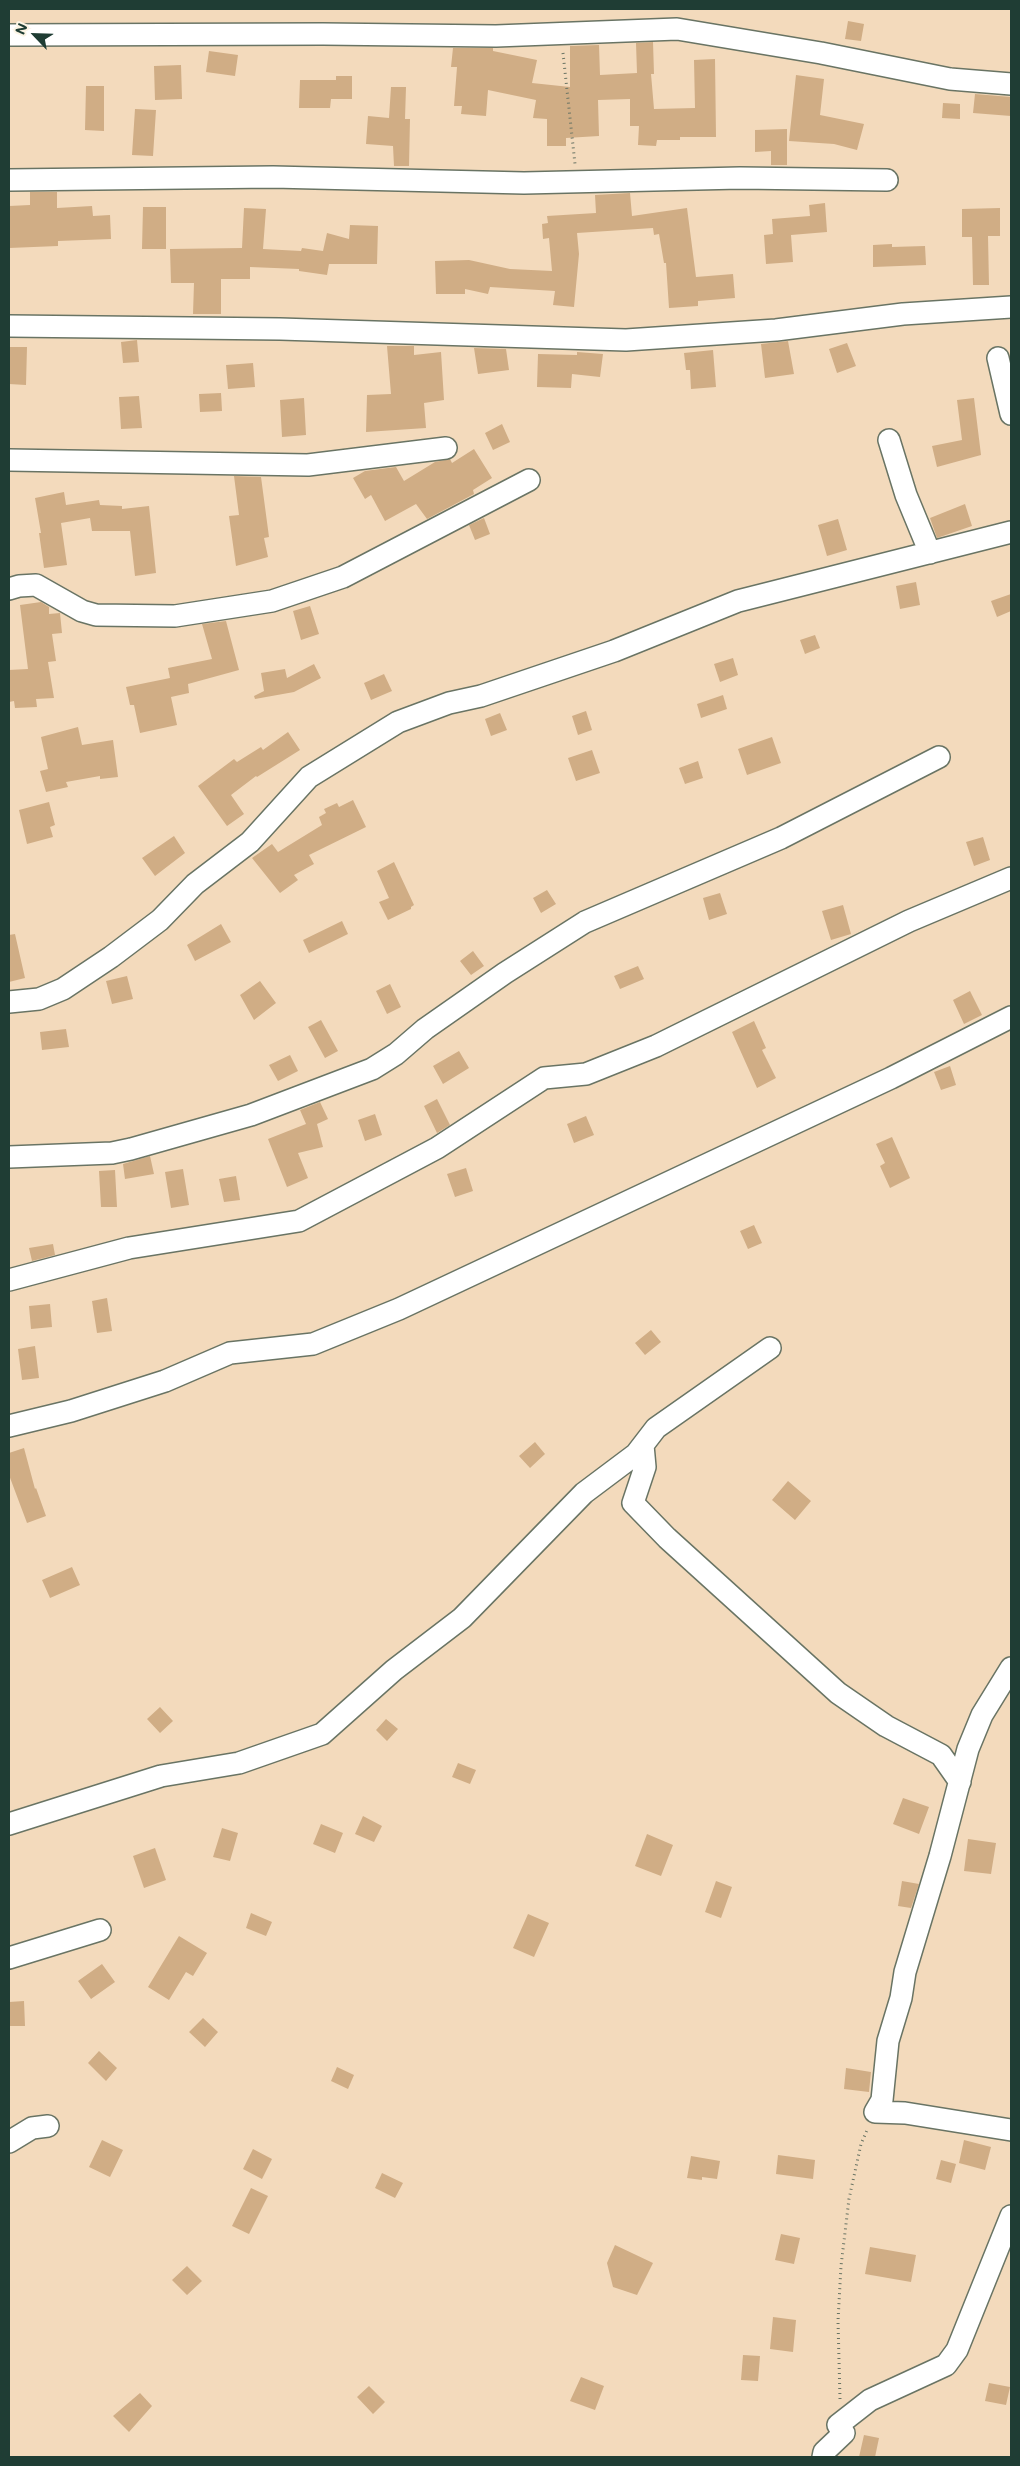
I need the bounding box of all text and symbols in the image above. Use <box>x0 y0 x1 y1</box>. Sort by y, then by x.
north arrow <box>10 10 60 60</box>
text: N <box>10 20 32 37</box>

